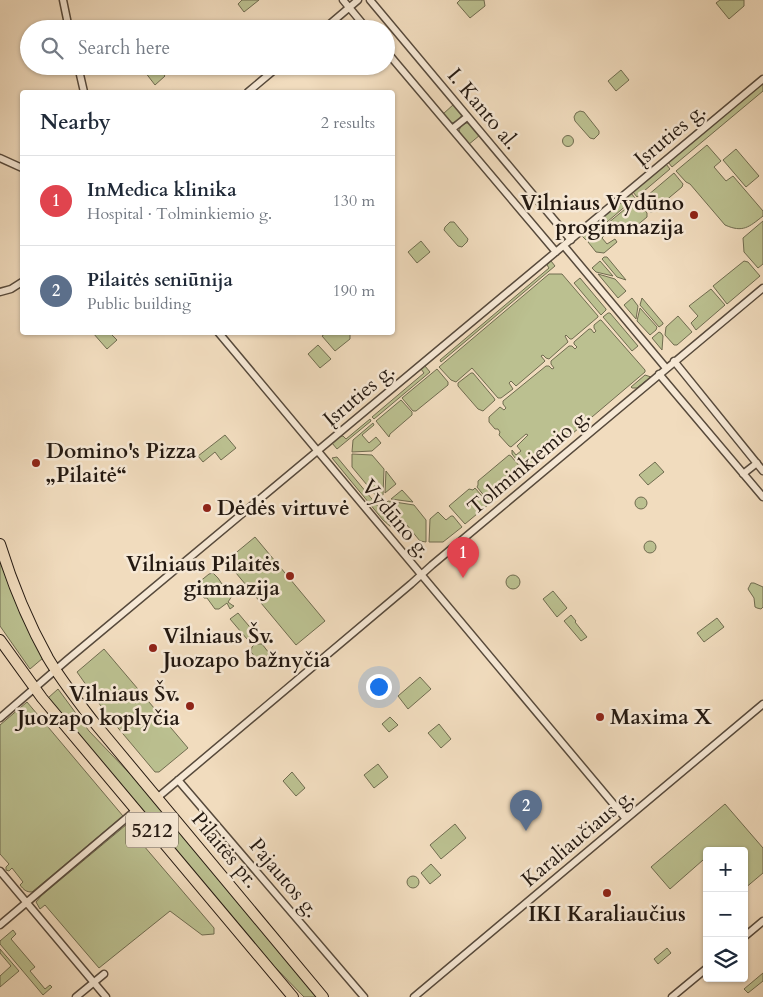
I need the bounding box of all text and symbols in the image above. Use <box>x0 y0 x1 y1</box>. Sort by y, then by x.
search box <box>20 20 395 75</box>
icon: search <box>38 34 66 62</box>
text: Search here <box>78 35 170 61</box>
street label: I. Kanto al. <box>440 62 526 156</box>
street label: Įsruties g. <box>628 96 712 174</box>
text: Nearby <box>40 108 111 137</box>
text: 2 results <box>321 112 375 134</box>
text: InMedica klinika <box>87 177 237 203</box>
place label: Vilniaus Vydūno progimnazija <box>520 189 685 242</box>
text: 1 <box>52 190 60 212</box>
text: 130 m <box>333 190 375 212</box>
text: Hospital · Tolminkiemio g. <box>87 203 272 225</box>
marker: Vilniaus Vydūno progimnazija <box>688 209 700 221</box>
text: Pilaitės seniūnija <box>87 267 233 293</box>
text: 2 <box>52 280 60 302</box>
text: 190 m <box>333 280 375 302</box>
text: Public building <box>87 293 191 315</box>
street label: Įsruties g. <box>317 356 401 434</box>
street label: Tolminkiemio g. <box>461 402 597 522</box>
place label: Domino's Pizza „Pilaitė“ <box>46 437 197 490</box>
marker: Domino's Pizza „Pilaitė“ <box>30 457 42 469</box>
street label: Vydūno g. <box>354 473 438 565</box>
place label: Dėdės virtuvė <box>217 494 350 523</box>
marker: Dėdės virtuvė <box>201 502 213 514</box>
pin: 1 <box>447 537 479 578</box>
place label: Vilniaus Pilaitės gimnazija <box>126 550 281 603</box>
marker: Vilniaus Pilaitės gimnazija <box>284 570 296 582</box>
place label: Vilniaus Šv. Juozapo bažnyčia <box>160 621 331 675</box>
marker: Vilniaus Šv. Juozapo bažnyčia <box>147 642 159 654</box>
your location <box>366 674 392 700</box>
place label: Vilniaus Šv. Juozapo koplyčia <box>14 679 181 733</box>
marker: Vilniaus Šv. Juozapo koplyčia <box>184 700 196 712</box>
place label: Maxima X <box>610 703 712 732</box>
marker: Maxima X <box>594 711 606 723</box>
street label: Karaliaučiaus g. <box>515 782 641 894</box>
pin: 2 <box>510 790 542 831</box>
street label: Pilaitės pr. <box>184 806 266 894</box>
road number: 5212 <box>126 812 178 848</box>
street label: Pajautos g. <box>242 832 326 924</box>
map controls <box>703 847 748 982</box>
button: + <box>703 847 748 892</box>
marker: IKI Karaliaučius <box>601 887 613 899</box>
button: − <box>703 892 748 937</box>
place label: IKI Karaliaučius <box>528 900 686 929</box>
button: layers <box>703 937 748 982</box>

